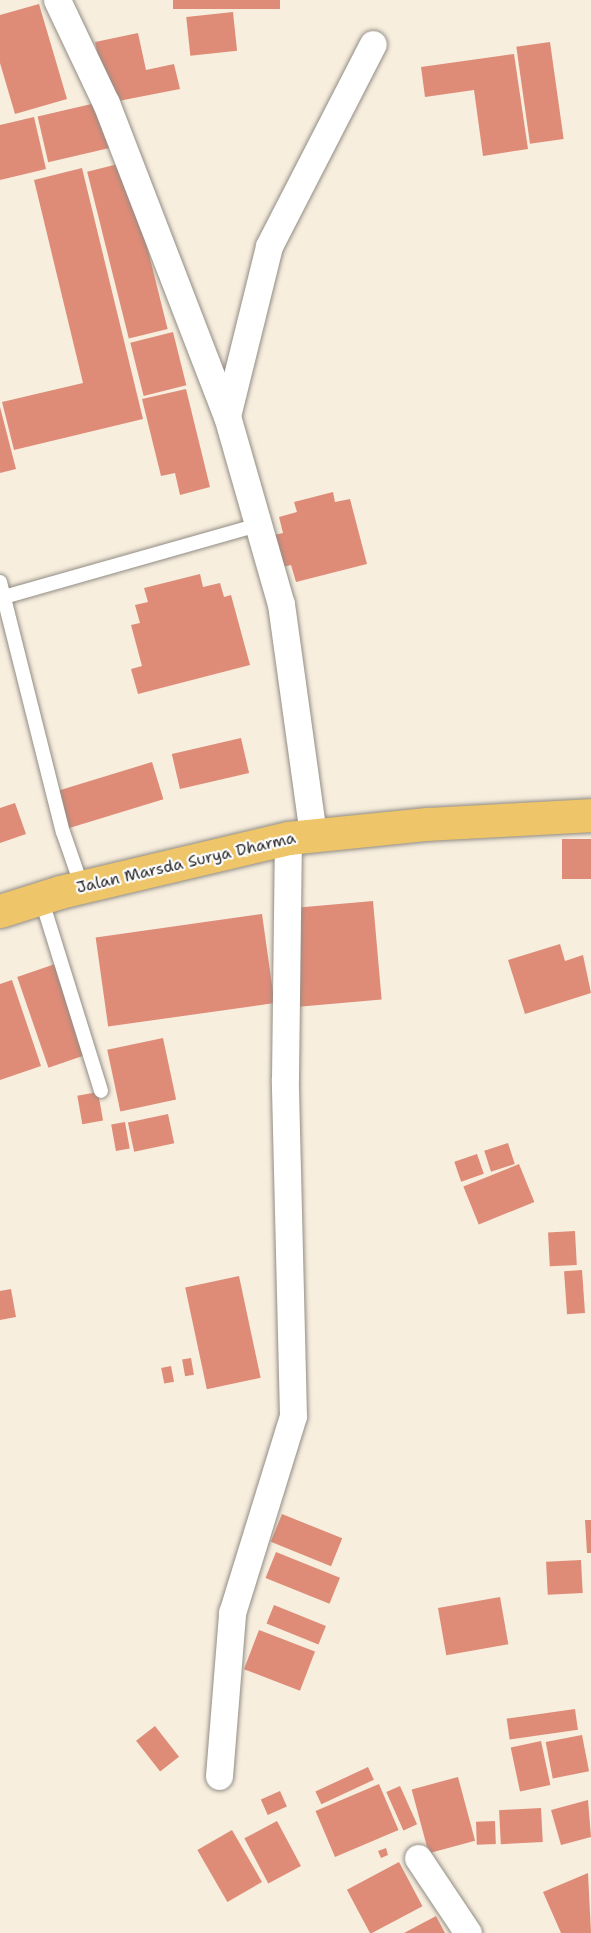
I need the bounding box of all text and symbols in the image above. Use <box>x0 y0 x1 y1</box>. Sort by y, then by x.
street label: Jalan Marsda Surya Dharma <box>74 828 298 898</box>

